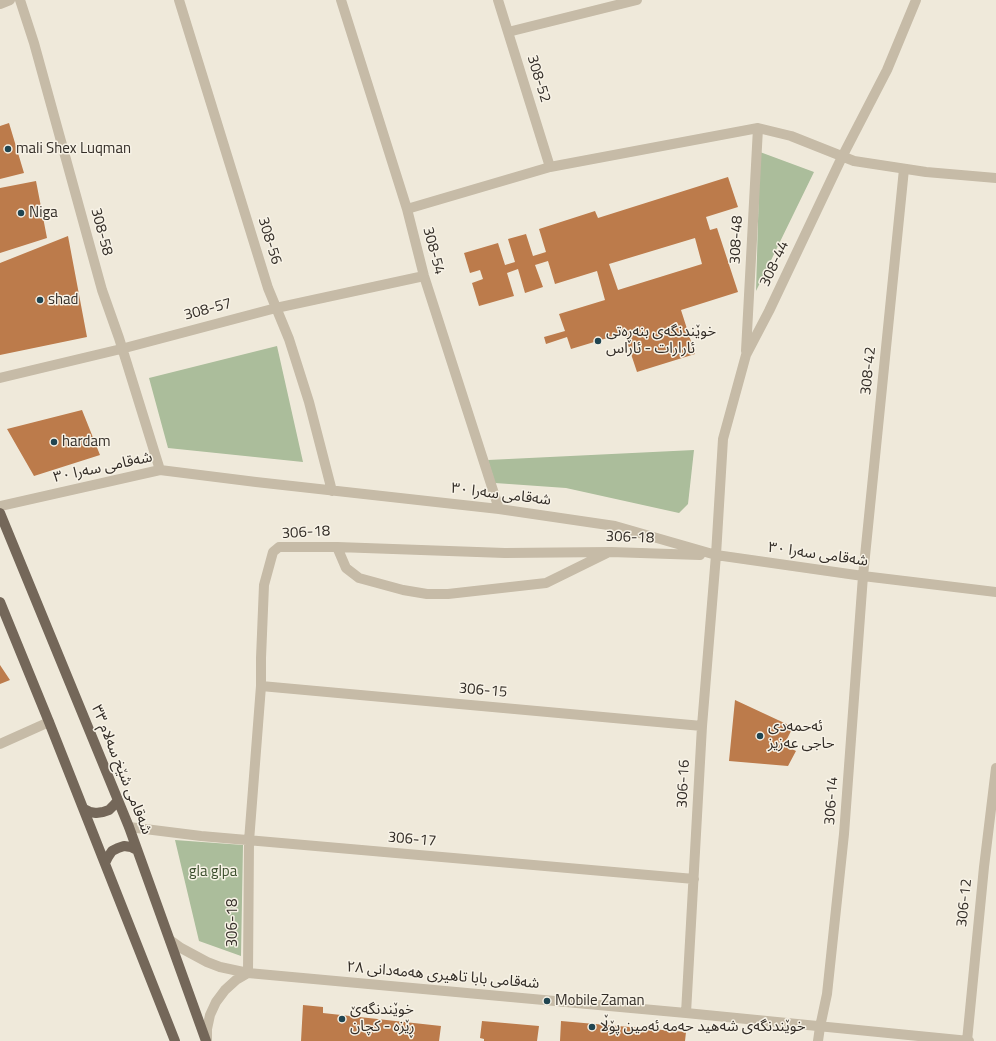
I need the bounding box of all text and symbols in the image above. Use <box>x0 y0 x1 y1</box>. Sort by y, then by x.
street label: 308-52 <box>522 53 554 105</box>
place label: mali Shex Luqman <box>16 140 131 158</box>
marker: mali Shex Luqman <box>3 144 13 154</box>
place label: Niga <box>29 204 58 222</box>
street label: 308-58 <box>86 206 116 258</box>
marker: Niga <box>16 208 26 218</box>
street label: 308-56 <box>253 215 285 267</box>
street label: 308-48 <box>727 215 747 265</box>
street label: 308-54 <box>418 225 448 277</box>
street label: 308-44 <box>757 238 793 290</box>
place label: shad <box>48 291 78 309</box>
marker: shad <box>35 295 45 305</box>
street label: 308-57 <box>182 295 234 325</box>
place label: خوێندنگەی بنەڕەتی ئارارات - ئاراس <box>606 323 716 358</box>
marker: خوێندنگەی بنەڕەتی ئارارات - ئاراس <box>593 336 603 346</box>
street label: 308-42 <box>858 346 880 396</box>
place label: hardam <box>62 433 111 451</box>
marker: hardam <box>49 437 59 447</box>
street label: شەقامی سەرا ٣٠ <box>52 449 154 487</box>
street label: شەقامی سەرا ٣٠ <box>450 480 552 510</box>
street label: 306-18 <box>281 523 331 543</box>
street label: 306-18 <box>605 528 655 548</box>
street label: شەقامی سەرا ٣٠ <box>767 539 869 571</box>
street label: 306-15 <box>458 680 508 702</box>
street label: شەقامی شێخ سەلام ٣٣ <box>87 703 155 837</box>
place label: ئەحمەدی حاجی عەزیز <box>768 718 835 753</box>
marker: ئەحمەدی حاجی عەزیز <box>755 731 765 741</box>
street label: 306-16 <box>674 759 694 809</box>
street label: 306-14 <box>821 776 843 826</box>
street label: 306-17 <box>387 829 437 851</box>
park label: gla glpa <box>189 863 237 881</box>
street label: 306-12 <box>954 878 976 928</box>
street label: 306-18 <box>224 899 242 947</box>
street label: شەقامی بابا تاهیری هەمەدانی ٢٨ <box>346 959 540 993</box>
place label: Mobile Zaman <box>555 992 645 1010</box>
marker: Mobile Zaman <box>542 996 552 1006</box>
place label: خوێندنگەێ ڕێزە - کچان <box>350 1001 414 1036</box>
marker: خوێندنگەێ ڕێزە - کچان <box>337 1014 347 1024</box>
place label: خوێندنگەی شەهید حەمە ئەمین پۆڵا <box>600 1018 806 1036</box>
marker: خوێندنگەی شەهید حەمە ئەمین پۆڵا <box>587 1022 597 1032</box>

